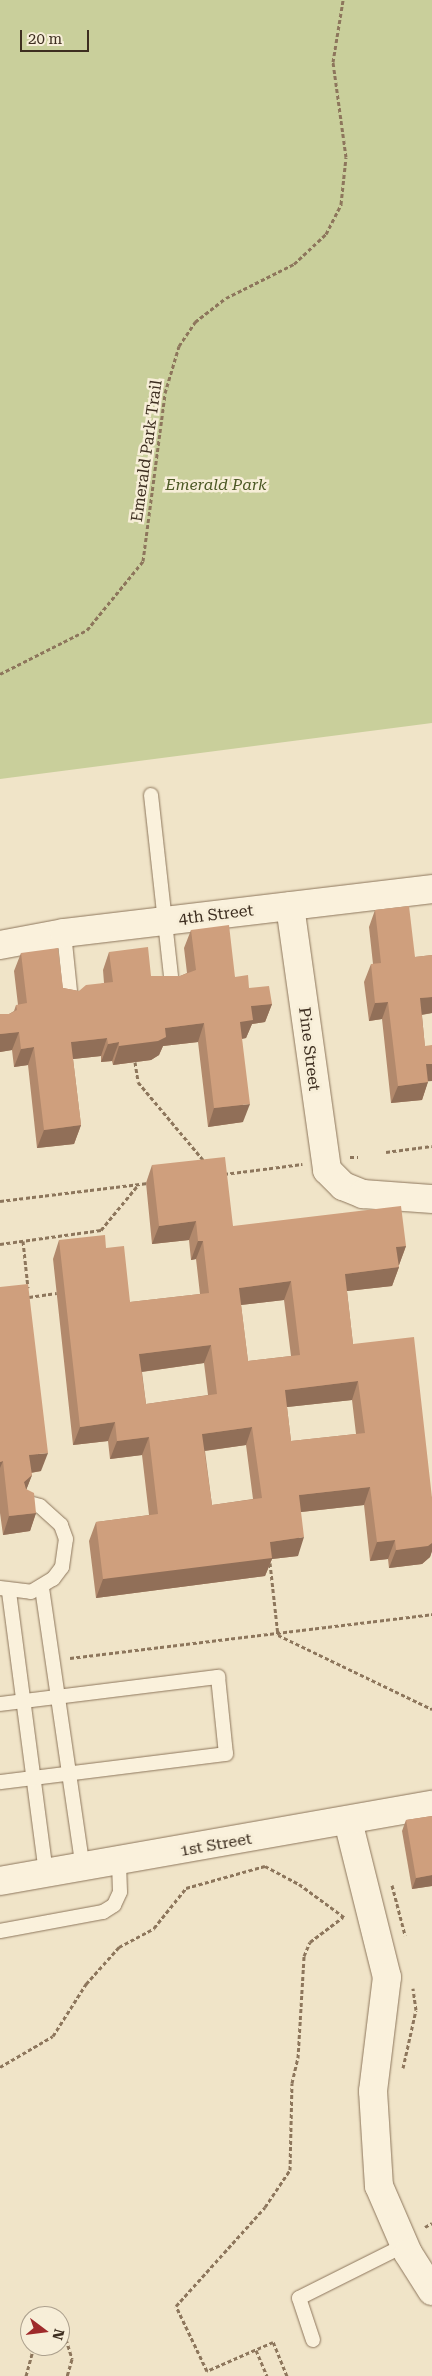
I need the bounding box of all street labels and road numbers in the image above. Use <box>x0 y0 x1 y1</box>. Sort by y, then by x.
street label: Emerald Park Trail <box>128 379 166 523</box>
street label: 4th Street <box>178 901 254 929</box>
street label: Pine Street <box>294 1006 324 1092</box>
street label: 1st Street <box>179 1829 253 1861</box>

